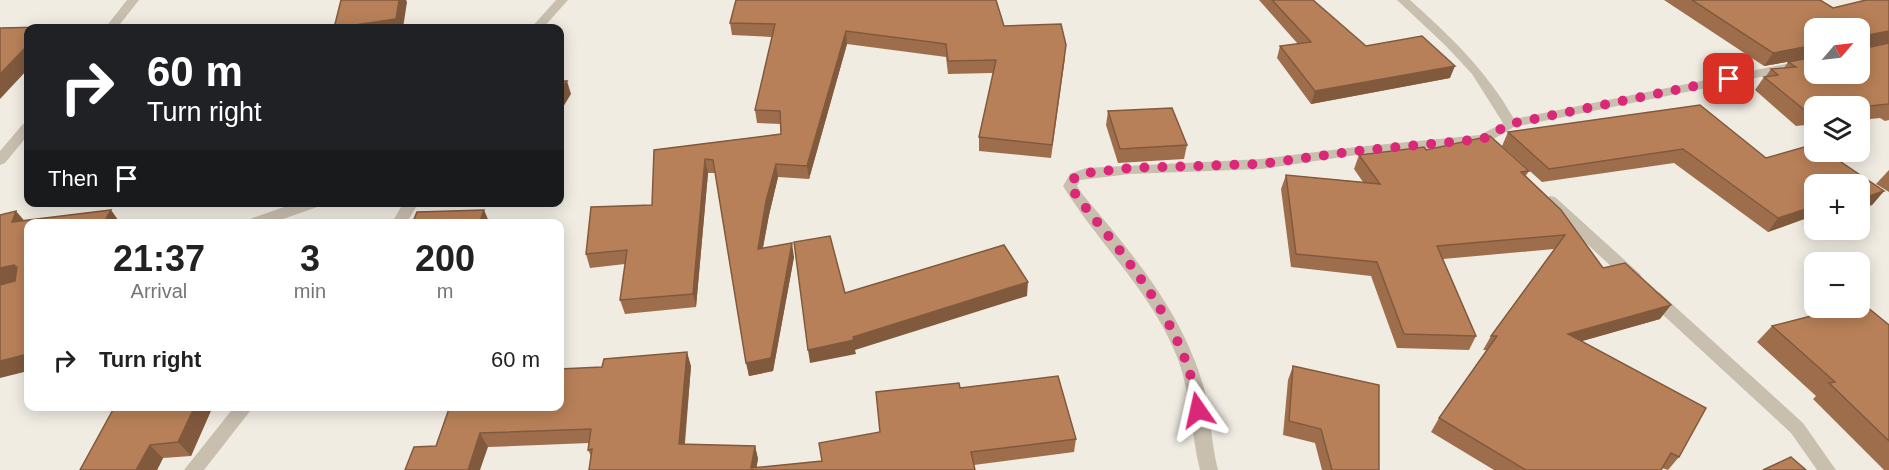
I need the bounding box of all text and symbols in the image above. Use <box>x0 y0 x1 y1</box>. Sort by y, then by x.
north arrow <box>1804 18 1870 84</box>
map controls <box>1804 18 1870 318</box>
icon: right <box>48 48 126 126</box>
text: 60 m <box>147 48 243 95</box>
pin <box>1703 53 1754 104</box>
icon: arrive <box>1712 62 1745 95</box>
button: layers <box>1804 96 1870 162</box>
text: Turn right <box>147 97 262 127</box>
icon: arrive <box>110 162 143 195</box>
text: Then <box>48 166 98 191</box>
button: + <box>1804 174 1870 240</box>
text: 21:37 <box>113 238 205 279</box>
text: 3 <box>300 238 320 279</box>
text: 200 <box>415 238 475 279</box>
button: − <box>1804 252 1870 318</box>
text: Arrival <box>131 280 187 302</box>
text: min <box>294 280 326 302</box>
text: m <box>437 280 453 302</box>
icon: right <box>48 344 81 377</box>
text: Turn right <box>99 347 201 372</box>
text: 60 m <box>491 347 540 372</box>
position arrow <box>1166 378 1230 442</box>

